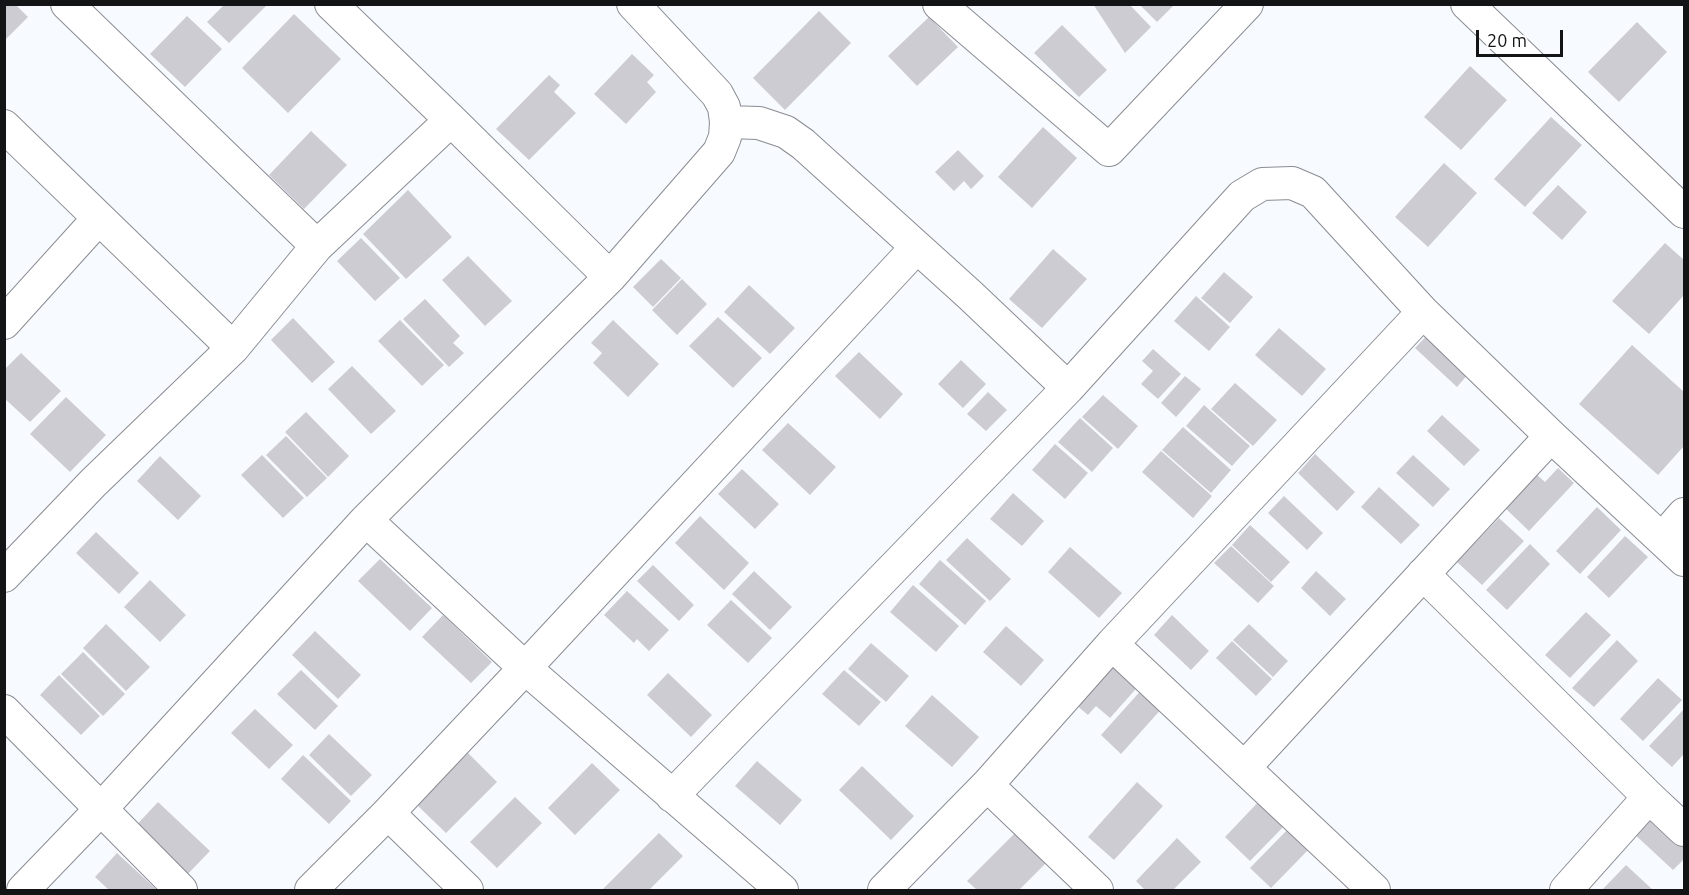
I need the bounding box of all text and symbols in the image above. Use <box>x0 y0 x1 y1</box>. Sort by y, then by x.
scale bar <box>1479 18 1566 56</box>
text: 20 m <box>1487 30 1527 50</box>

